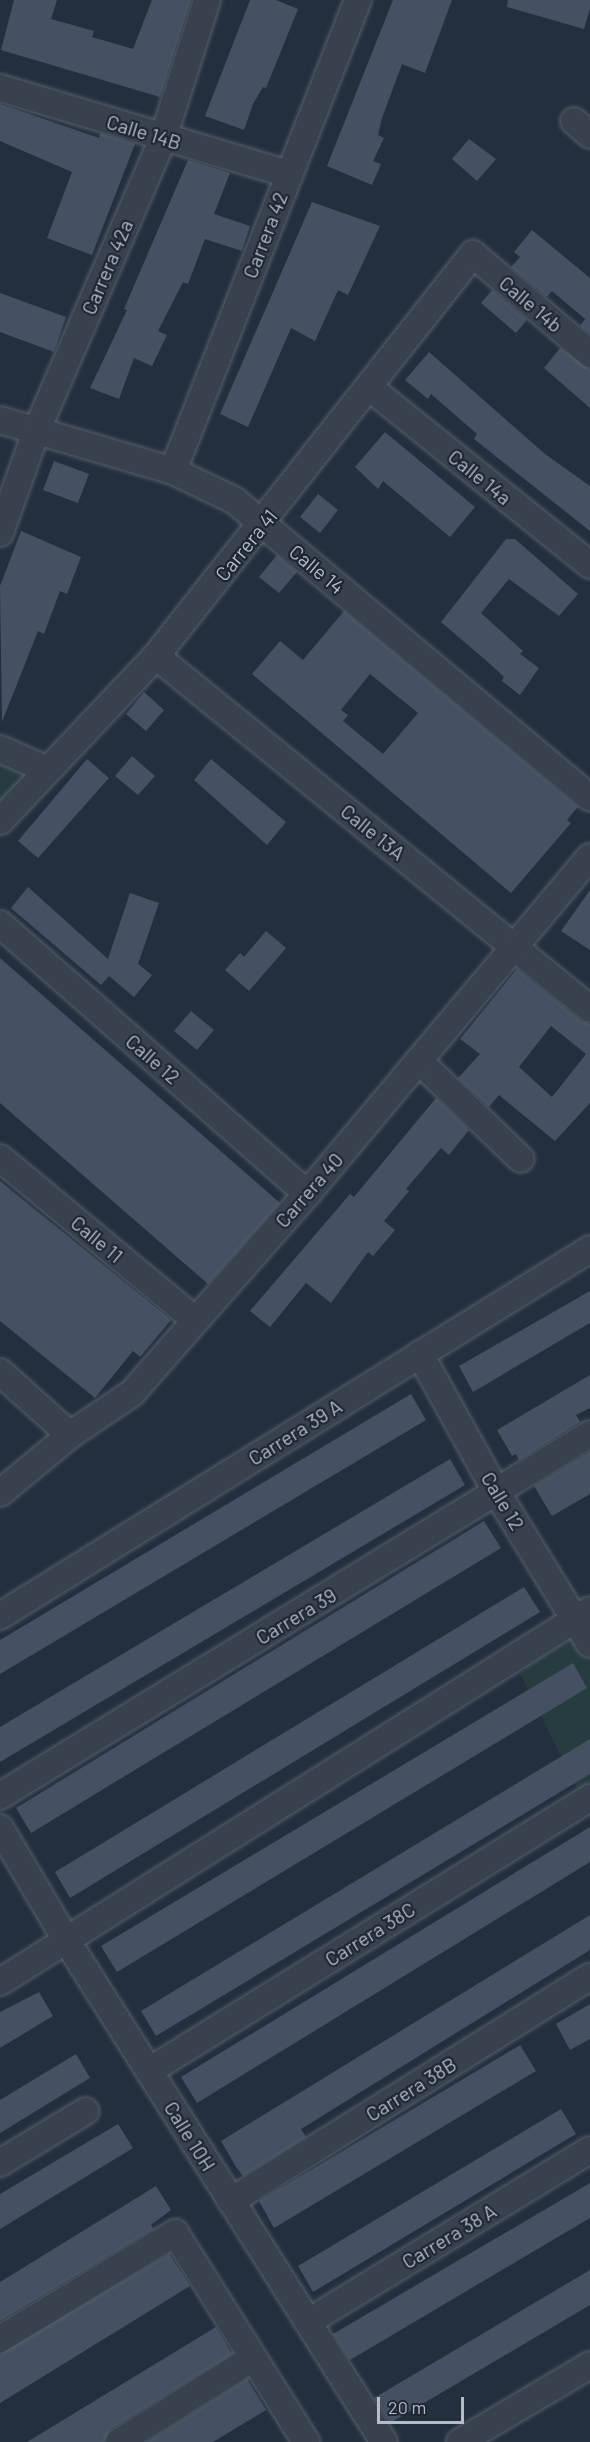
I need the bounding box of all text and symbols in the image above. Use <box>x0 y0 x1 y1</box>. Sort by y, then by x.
street label: Calle 14B <box>104 109 184 155</box>
street label: Carrera 42 <box>238 188 292 282</box>
street label: Carrera 42a <box>76 216 138 318</box>
street label: Calle 14b <box>495 271 567 337</box>
street label: Calle 14a <box>444 444 516 510</box>
street label: Carrera 41 <box>210 504 282 586</box>
street label: Calle 14 <box>285 539 349 599</box>
street label: Calle 13A <box>336 799 410 865</box>
street label: Calle 12 <box>121 1029 185 1089</box>
street label: Carrera 40 <box>270 1148 348 1232</box>
street label: Calle 11 <box>66 1210 128 1268</box>
street label: Carrera 39 A <box>244 1394 346 1470</box>
street label: Calle 12 <box>476 1467 530 1535</box>
street label: Carrera 39 <box>251 1583 341 1649</box>
street label: Carrera 38C <box>321 1897 419 1971</box>
street label: Carrera 38B <box>361 2052 461 2126</box>
street label: Calle 10H <box>159 2097 221 2175</box>
street label: Carrera 38 A <box>398 2199 500 2273</box>
scale bar <box>380 2385 467 2423</box>
text: 20 m <box>388 2396 426 2418</box>

